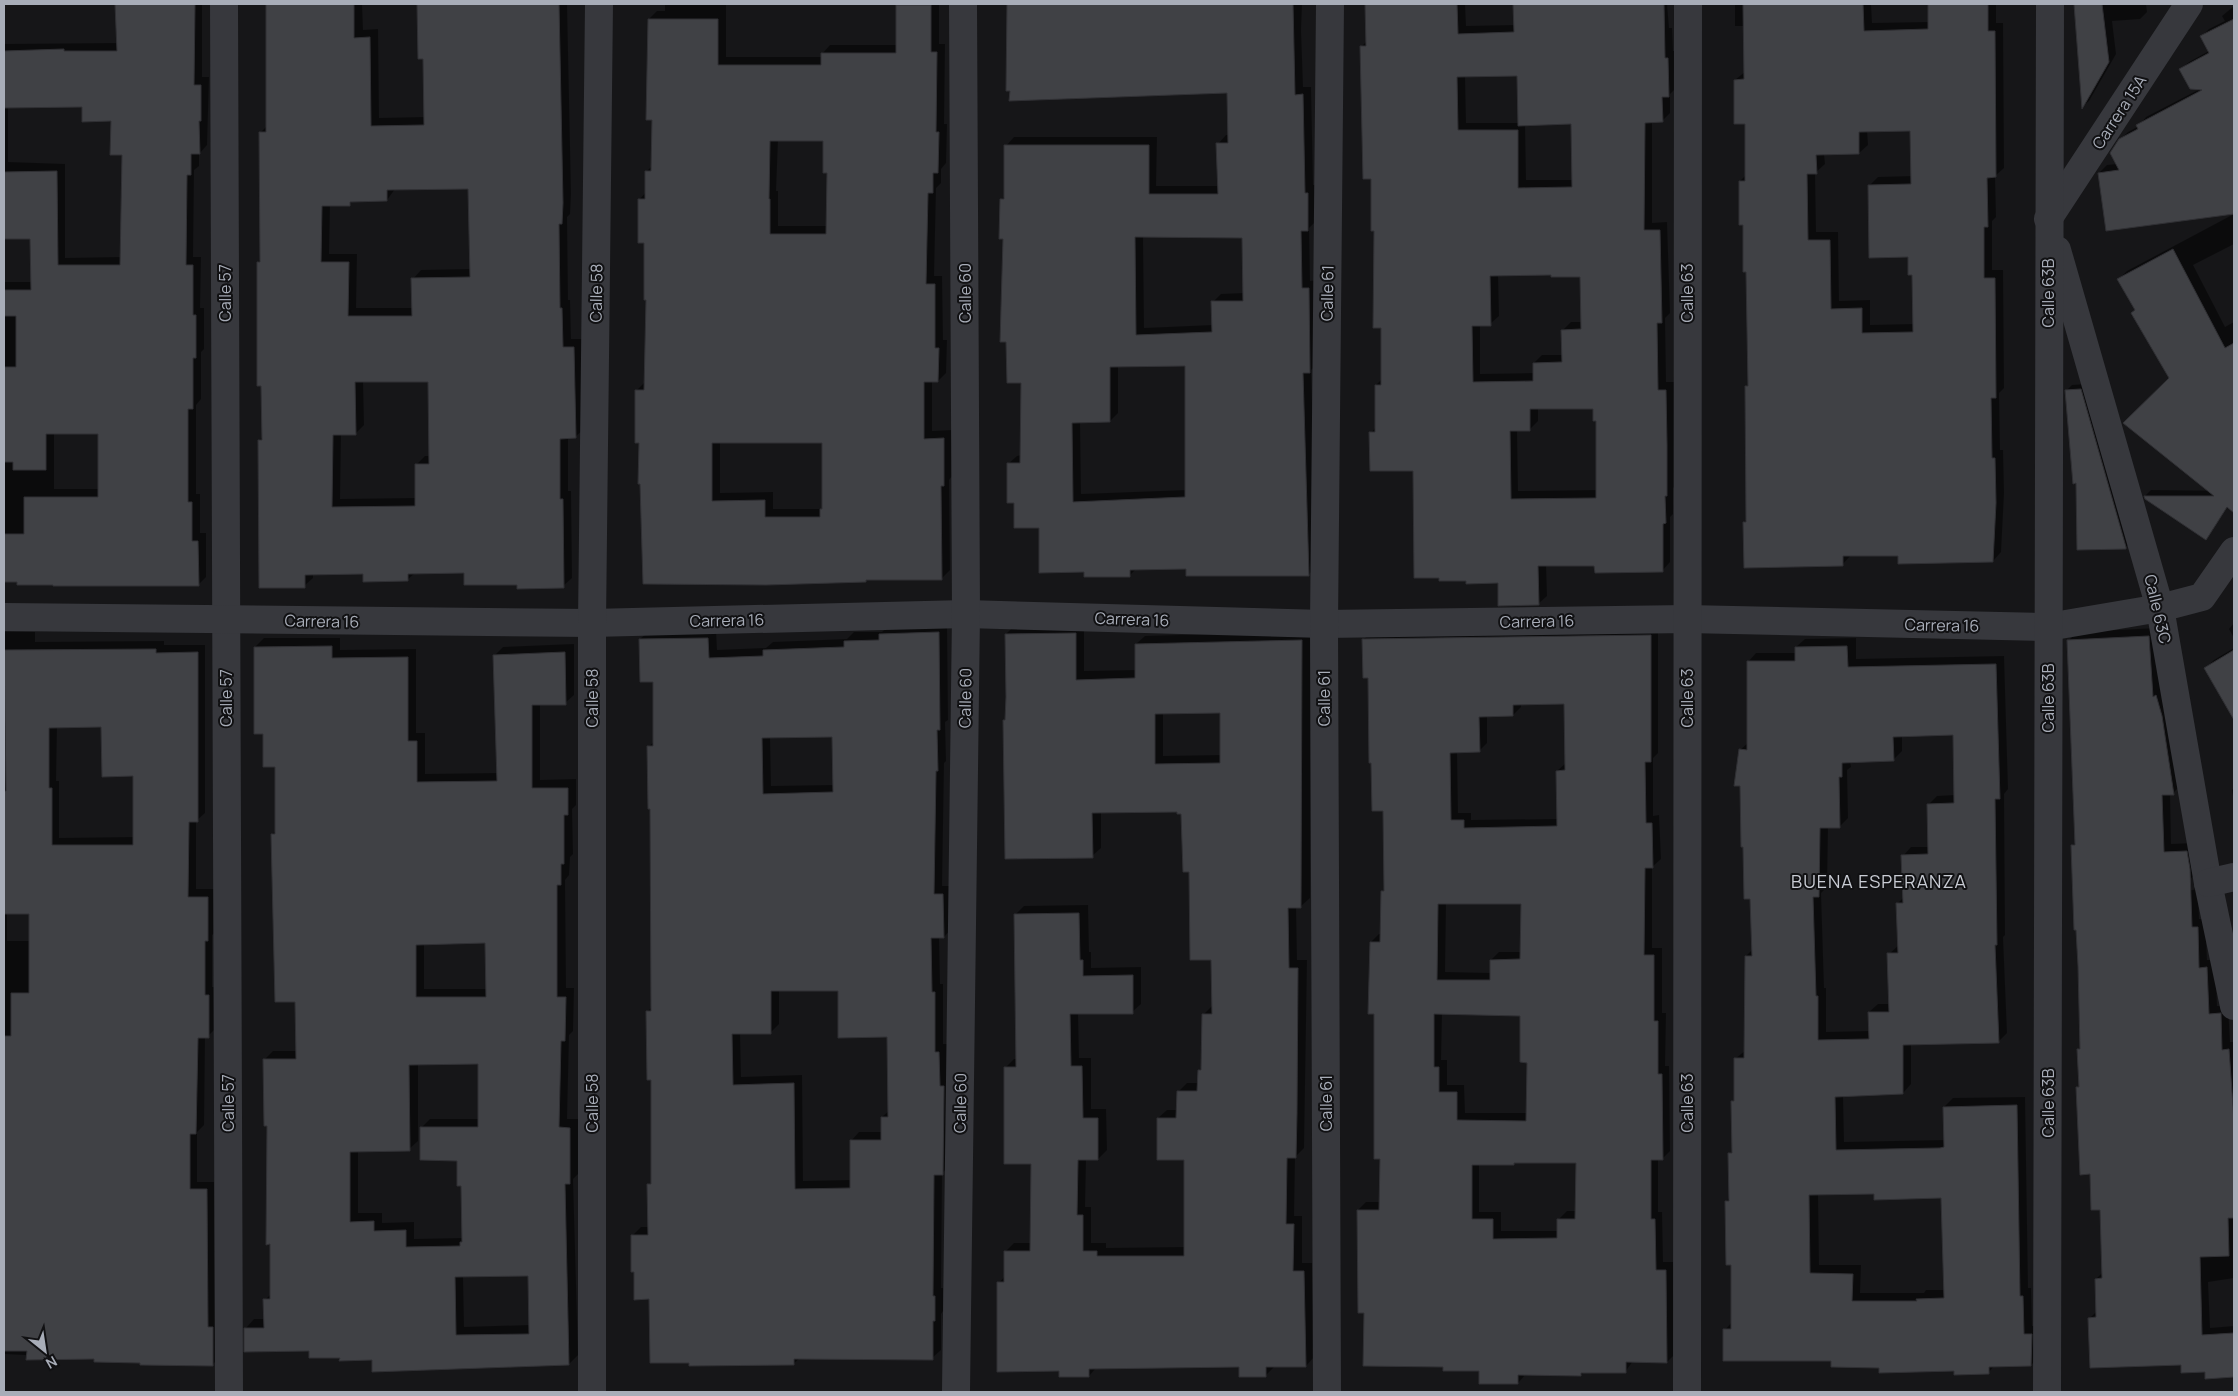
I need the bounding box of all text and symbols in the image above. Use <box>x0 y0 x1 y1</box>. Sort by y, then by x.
street label: Carrera 15A <box>2087 71 2151 153</box>
street label: Calle 63B <box>2037 258 2059 327</box>
street label: Calle 58 <box>584 263 608 323</box>
street label: Calle 60 <box>954 263 976 323</box>
street label: Calle 63 <box>1676 263 1698 323</box>
street label: Calle 57 <box>214 264 236 322</box>
street label: Calle 61 <box>1316 265 1338 321</box>
street label: Calle 63C <box>2139 572 2177 646</box>
street label: Carrera 16 <box>1094 607 1170 631</box>
street label: Carrera 16 <box>689 608 765 632</box>
street label: Carrera 16 <box>284 609 360 633</box>
street label: Carrera 16 <box>1499 609 1575 633</box>
street label: Carrera 16 <box>1904 613 1980 637</box>
street label: Calle 63B <box>2037 663 2059 732</box>
street label: Calle 60 <box>953 668 977 728</box>
street label: Calle 63 <box>1676 668 1698 728</box>
street label: Calle 57 <box>215 669 237 727</box>
street label: Calle 58 <box>581 669 603 727</box>
street label: Calle 61 <box>1313 670 1335 726</box>
district label: BUENA ESPERANZA <box>1791 869 1967 893</box>
street label: Calle 63B <box>2037 1068 2059 1137</box>
street label: Calle 60 <box>948 1073 972 1133</box>
street label: Calle 63 <box>1676 1073 1698 1133</box>
street label: Calle 57 <box>217 1074 239 1132</box>
street label: Calle 58 <box>581 1074 603 1132</box>
street label: Calle 61 <box>1315 1075 1337 1131</box>
north arrow <box>20 1326 70 1376</box>
text: N <box>43 1352 61 1373</box>

